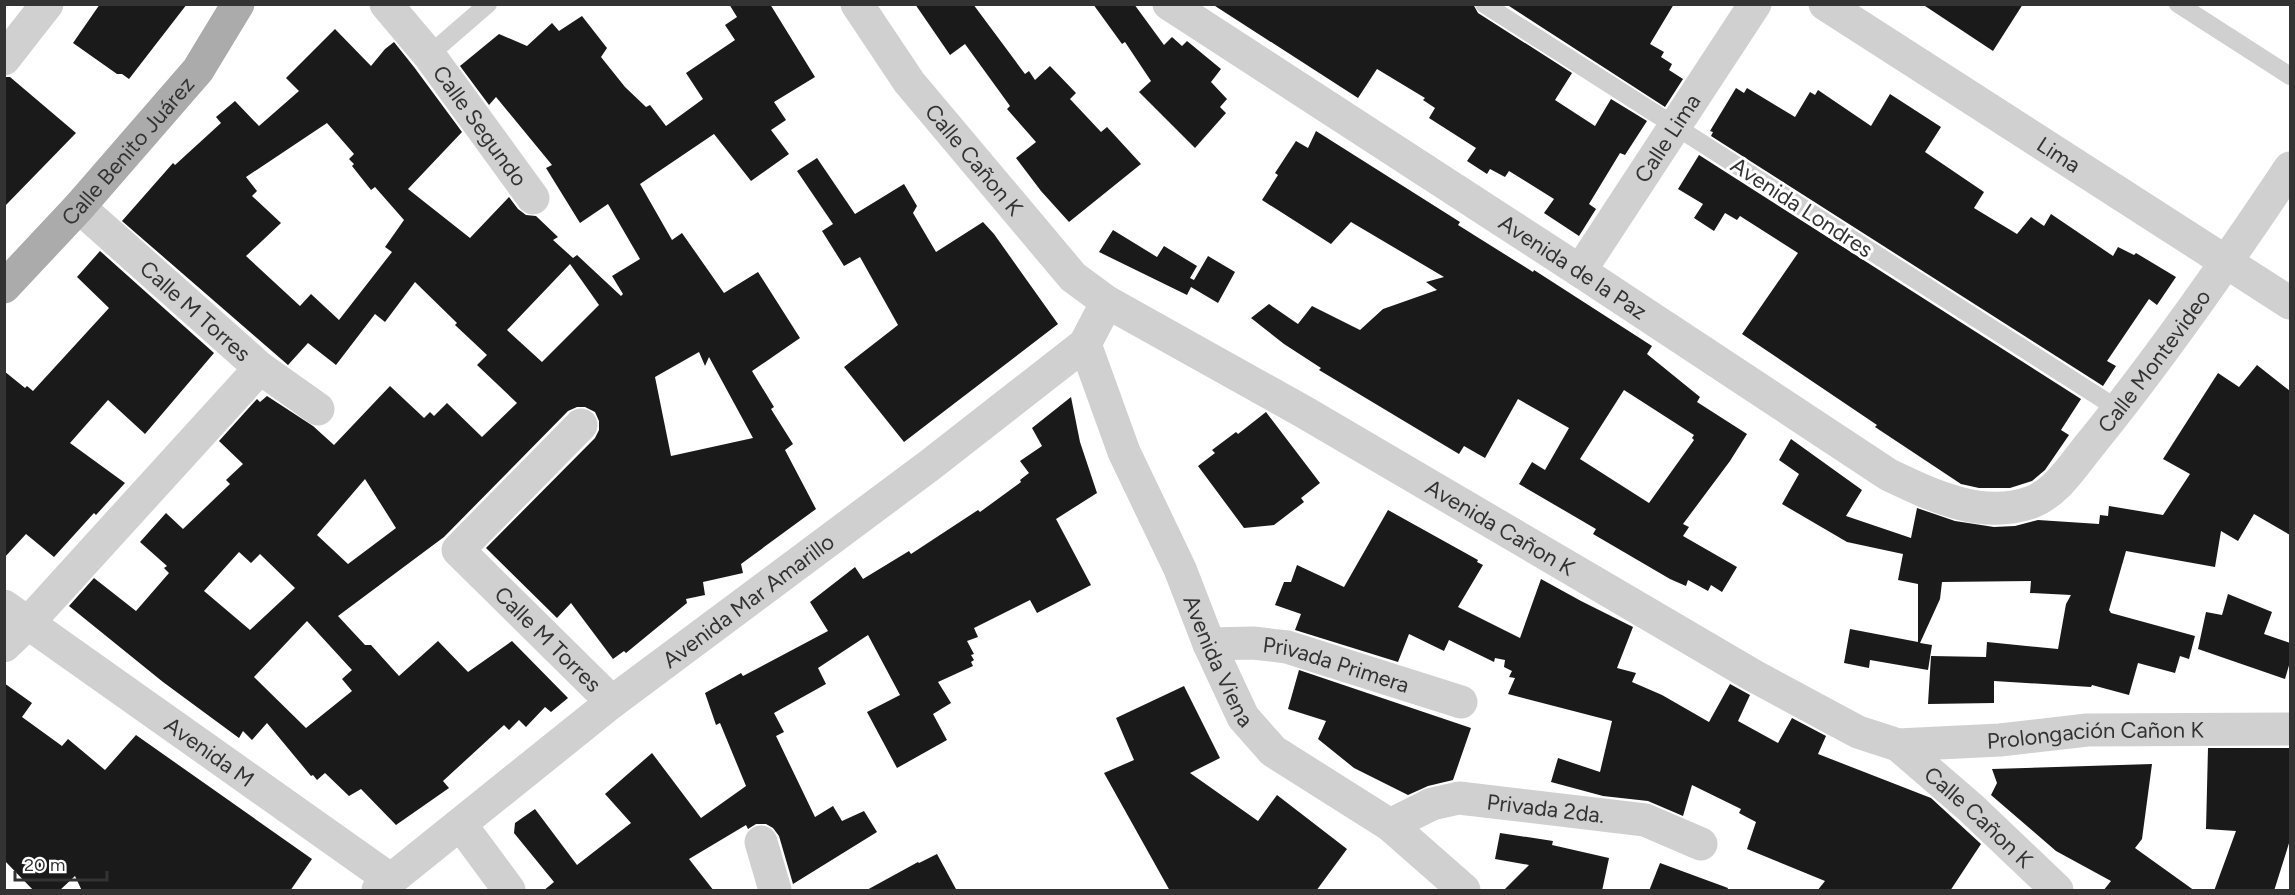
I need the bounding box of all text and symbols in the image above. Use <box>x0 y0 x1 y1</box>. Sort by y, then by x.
street label: Calle Segundo <box>427 60 533 192</box>
street label: Calle Benito Juárez <box>56 71 200 231</box>
street label: Calle Lima <box>1629 89 1706 188</box>
street label: Calle Cañon K <box>919 98 1029 222</box>
street label: Lima <box>2032 131 2085 179</box>
street label: Avenida Londres <box>1726 151 1878 263</box>
street label: Avenida de la Paz <box>1494 209 1652 325</box>
street label: Calle M Torres <box>134 255 256 367</box>
street label: Calle Montevideo <box>2092 284 2217 438</box>
street label: Avenida Cañon K <box>1421 473 1580 582</box>
street label: Avenida Mar Amarillo <box>657 528 840 674</box>
street label: Calle M Torres <box>489 581 607 698</box>
street label: Avenida Viena <box>1177 591 1259 733</box>
street label: Privada Primera <box>1261 631 1413 699</box>
street label: Avenida M <box>159 711 259 793</box>
street label: Prolongación Cañon K <box>1986 716 2205 755</box>
street label: Calle Cañon K <box>1919 761 2039 874</box>
street label: Privada 2da. <box>1485 788 1606 829</box>
scale bar <box>15 844 106 882</box>
text: 20 m <box>24 854 65 876</box>

